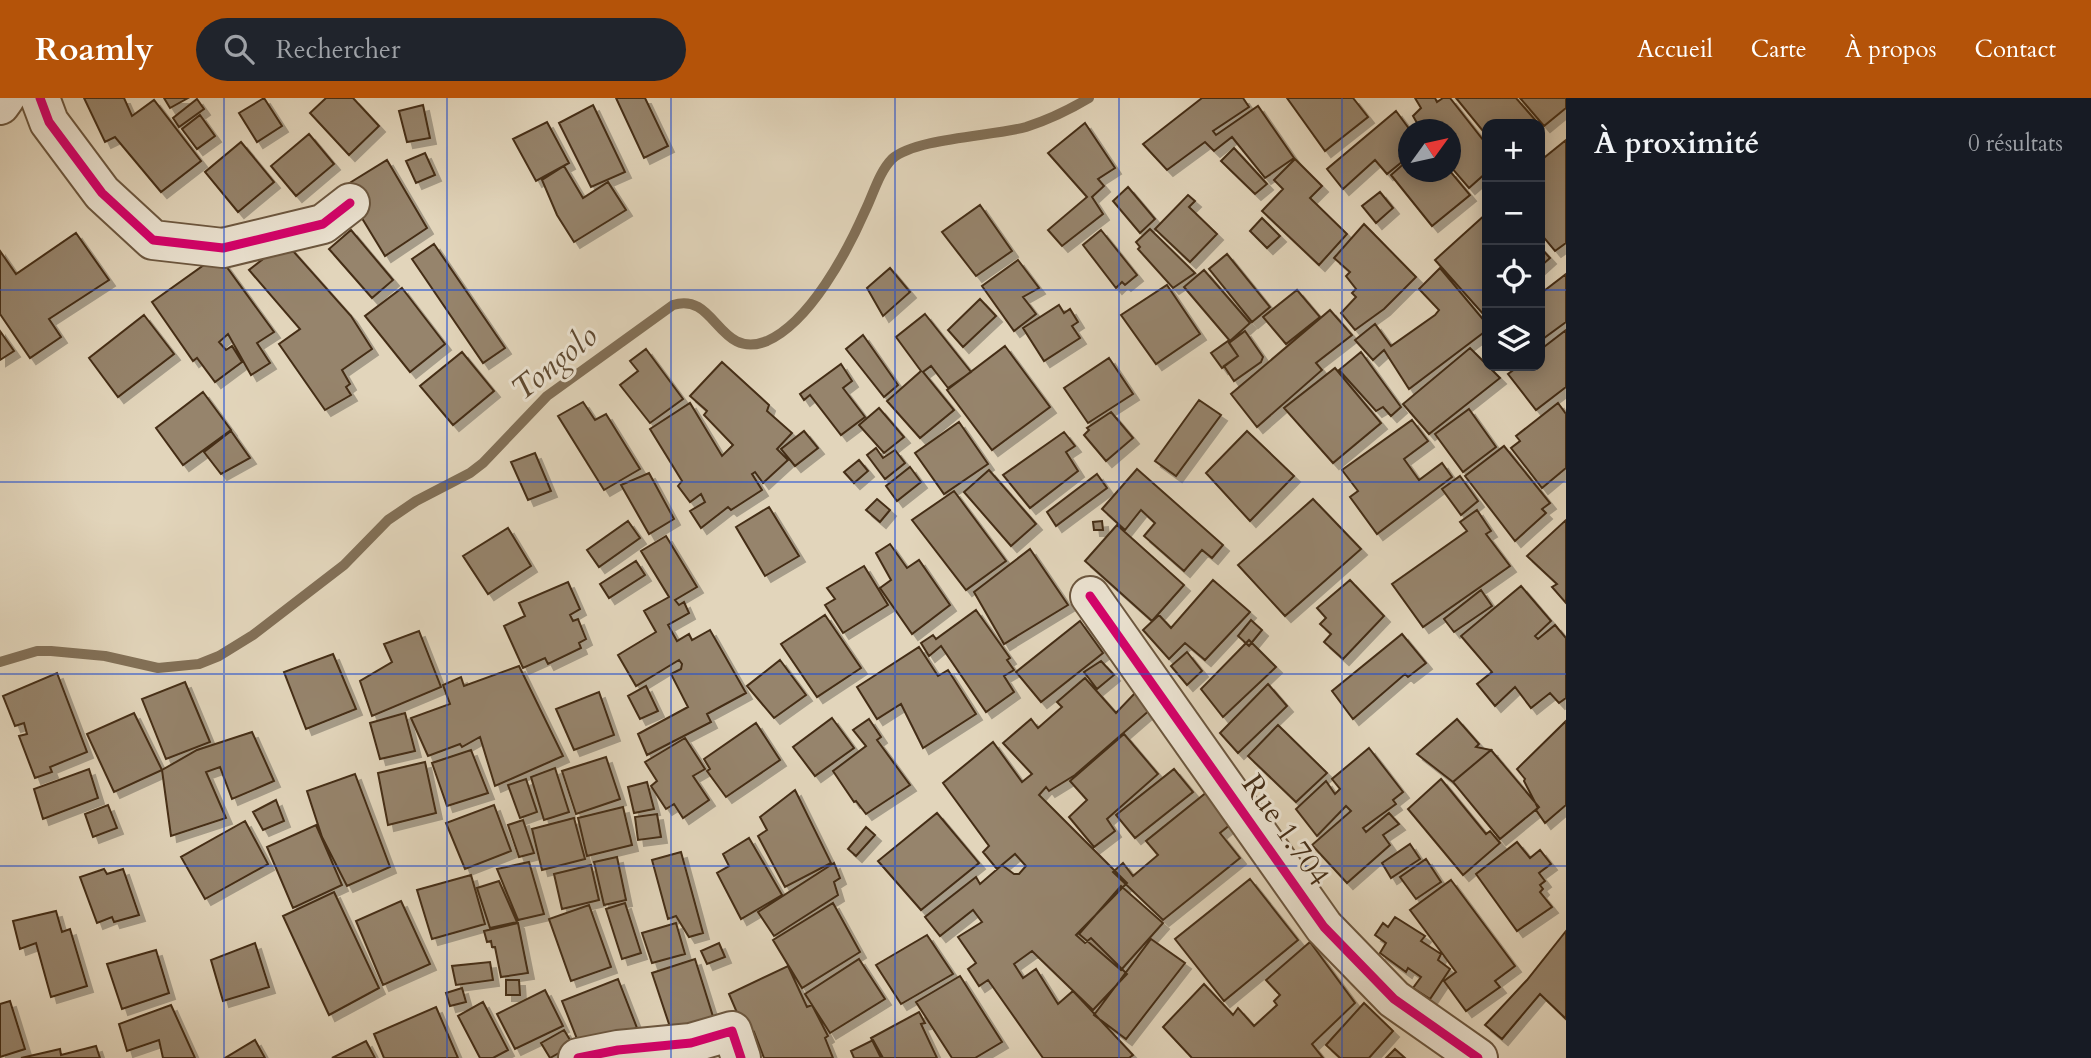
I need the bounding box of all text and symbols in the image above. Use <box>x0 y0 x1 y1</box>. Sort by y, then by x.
search box <box>196 18 686 81</box>
text: Roamly <box>35 27 154 72</box>
icon: search <box>220 30 258 68</box>
text: Rechercher <box>276 32 400 67</box>
text: Accueil <box>1637 33 1713 66</box>
text: Carte <box>1751 33 1807 66</box>
text: À propos <box>1845 33 1937 66</box>
text: Contact <box>1975 33 2056 66</box>
north arrow <box>1398 119 1461 182</box>
map controls <box>1482 119 1545 371</box>
button: + <box>1482 119 1545 182</box>
text: À proximité <box>1594 123 1759 164</box>
text: 0 résultats <box>1968 128 2063 159</box>
button: − <box>1482 182 1545 245</box>
button: locate <box>1482 245 1545 308</box>
button: layers <box>1482 308 1545 371</box>
water label: Tongolo <box>502 314 607 411</box>
street label: Rue 1.704 <box>1232 766 1339 894</box>

